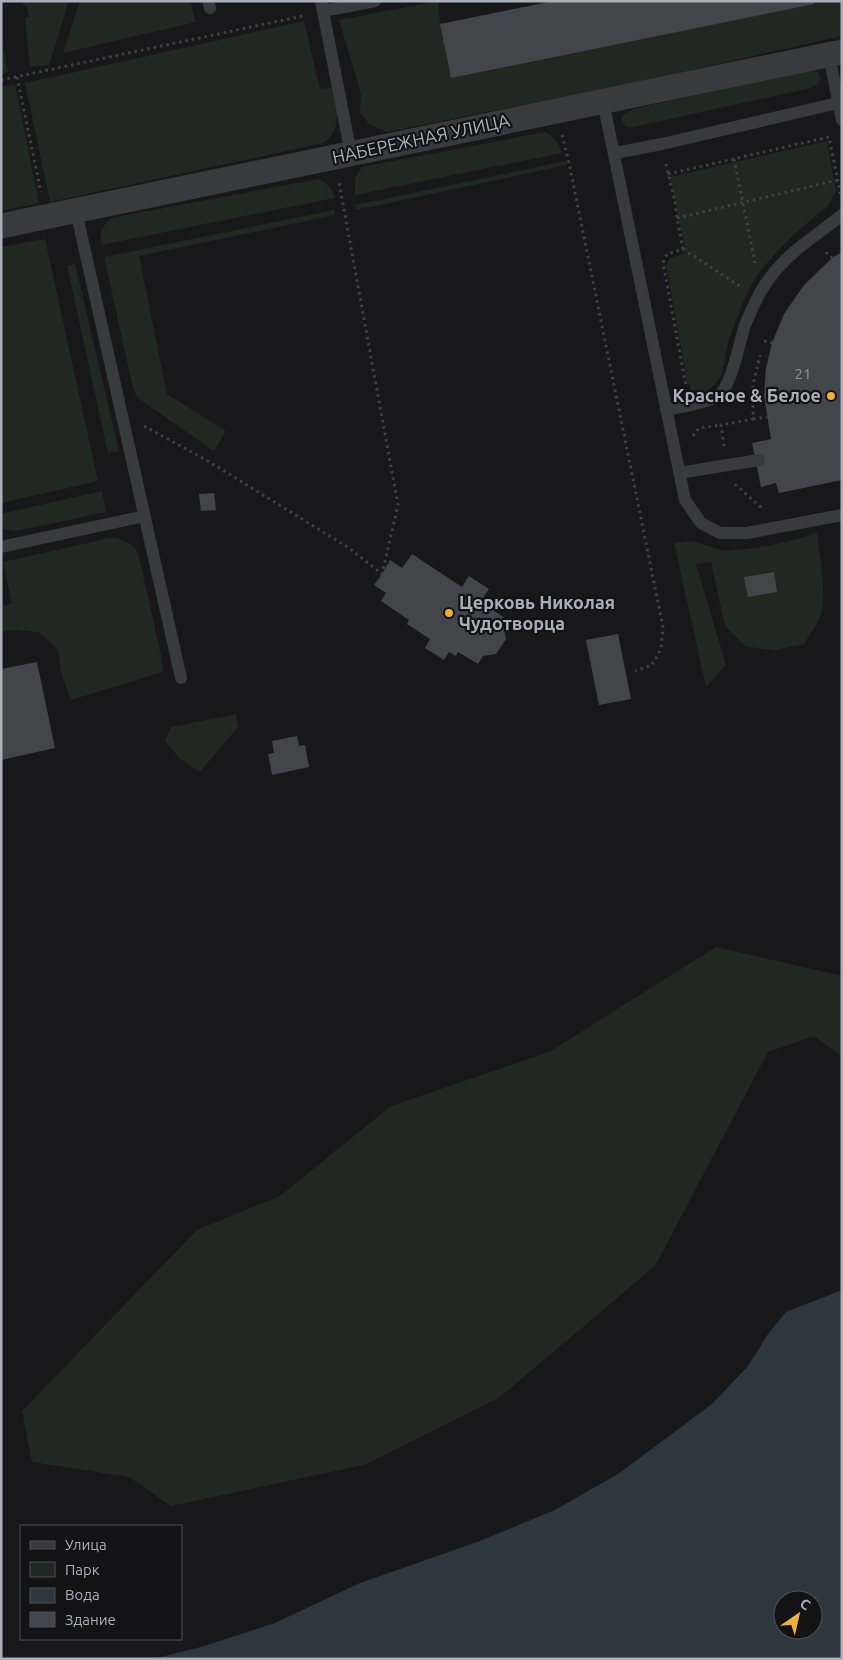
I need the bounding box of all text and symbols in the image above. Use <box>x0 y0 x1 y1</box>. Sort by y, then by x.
street label: НАБЕРЕЖНАЯ УЛИЦА <box>330 109 512 167</box>
house number: 21 <box>795 365 811 382</box>
place label: Красное & Белое <box>673 385 821 405</box>
marker: Красное & Белое <box>825 390 837 402</box>
place label: Церковь Николая Чудотворца <box>459 592 615 633</box>
marker: Церковь Николая Чудотворца <box>443 607 455 619</box>
legend <box>20 1525 182 1640</box>
text: Улица <box>65 1536 107 1553</box>
text: Парк <box>65 1561 100 1578</box>
text: Вода <box>65 1586 100 1603</box>
north arrow <box>773 1590 823 1640</box>
text: С <box>797 1595 813 1613</box>
text: Здание <box>65 1611 116 1628</box>

